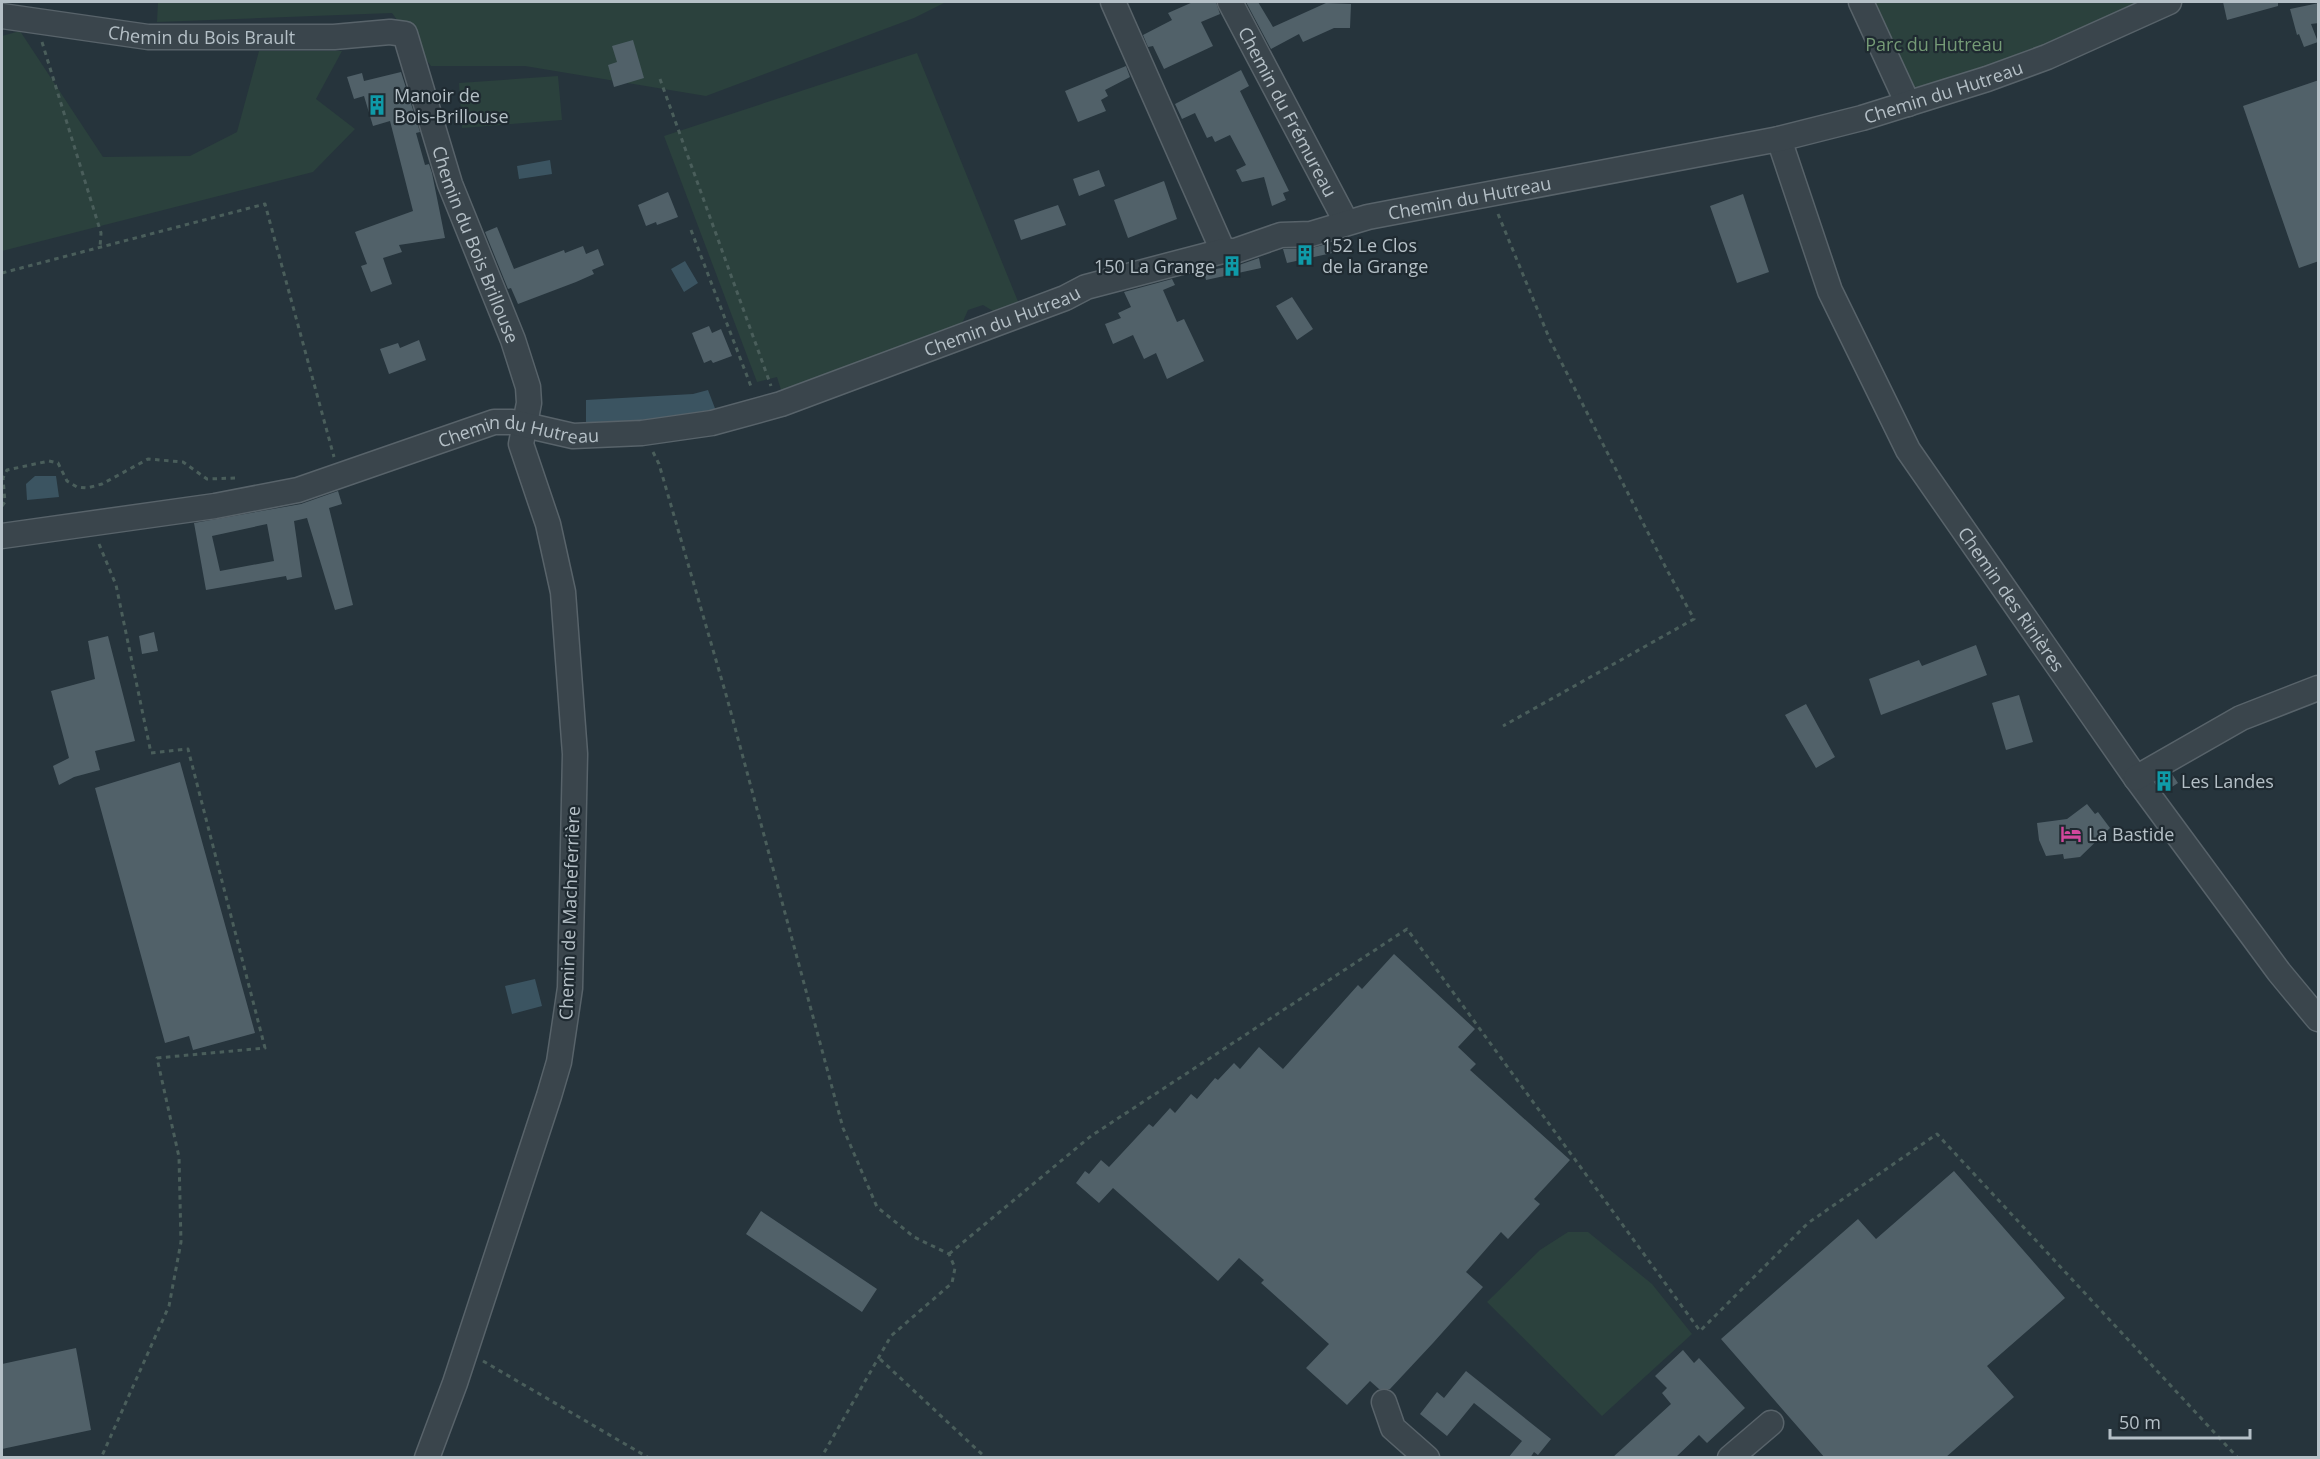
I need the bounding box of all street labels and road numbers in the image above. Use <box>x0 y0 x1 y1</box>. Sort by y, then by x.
street label: Chemin du Bois Brault <box>106 19 295 49</box>
street label: Chemin du Frémureau <box>1233 22 1343 201</box>
street label: Chemin du Hutreau <box>1861 55 2026 129</box>
street label: Chemin du Bois Brillouse <box>427 143 525 346</box>
street label: Chemin du Hutreau <box>1386 171 1553 225</box>
street label: Chemin du Hutreau <box>920 280 1084 362</box>
street label: Chemin du Hutreau <box>434 410 600 453</box>
street label: Chemin des Rinières <box>1953 522 2070 676</box>
street label: Chemin de Macheferrière <box>553 806 585 1020</box>

